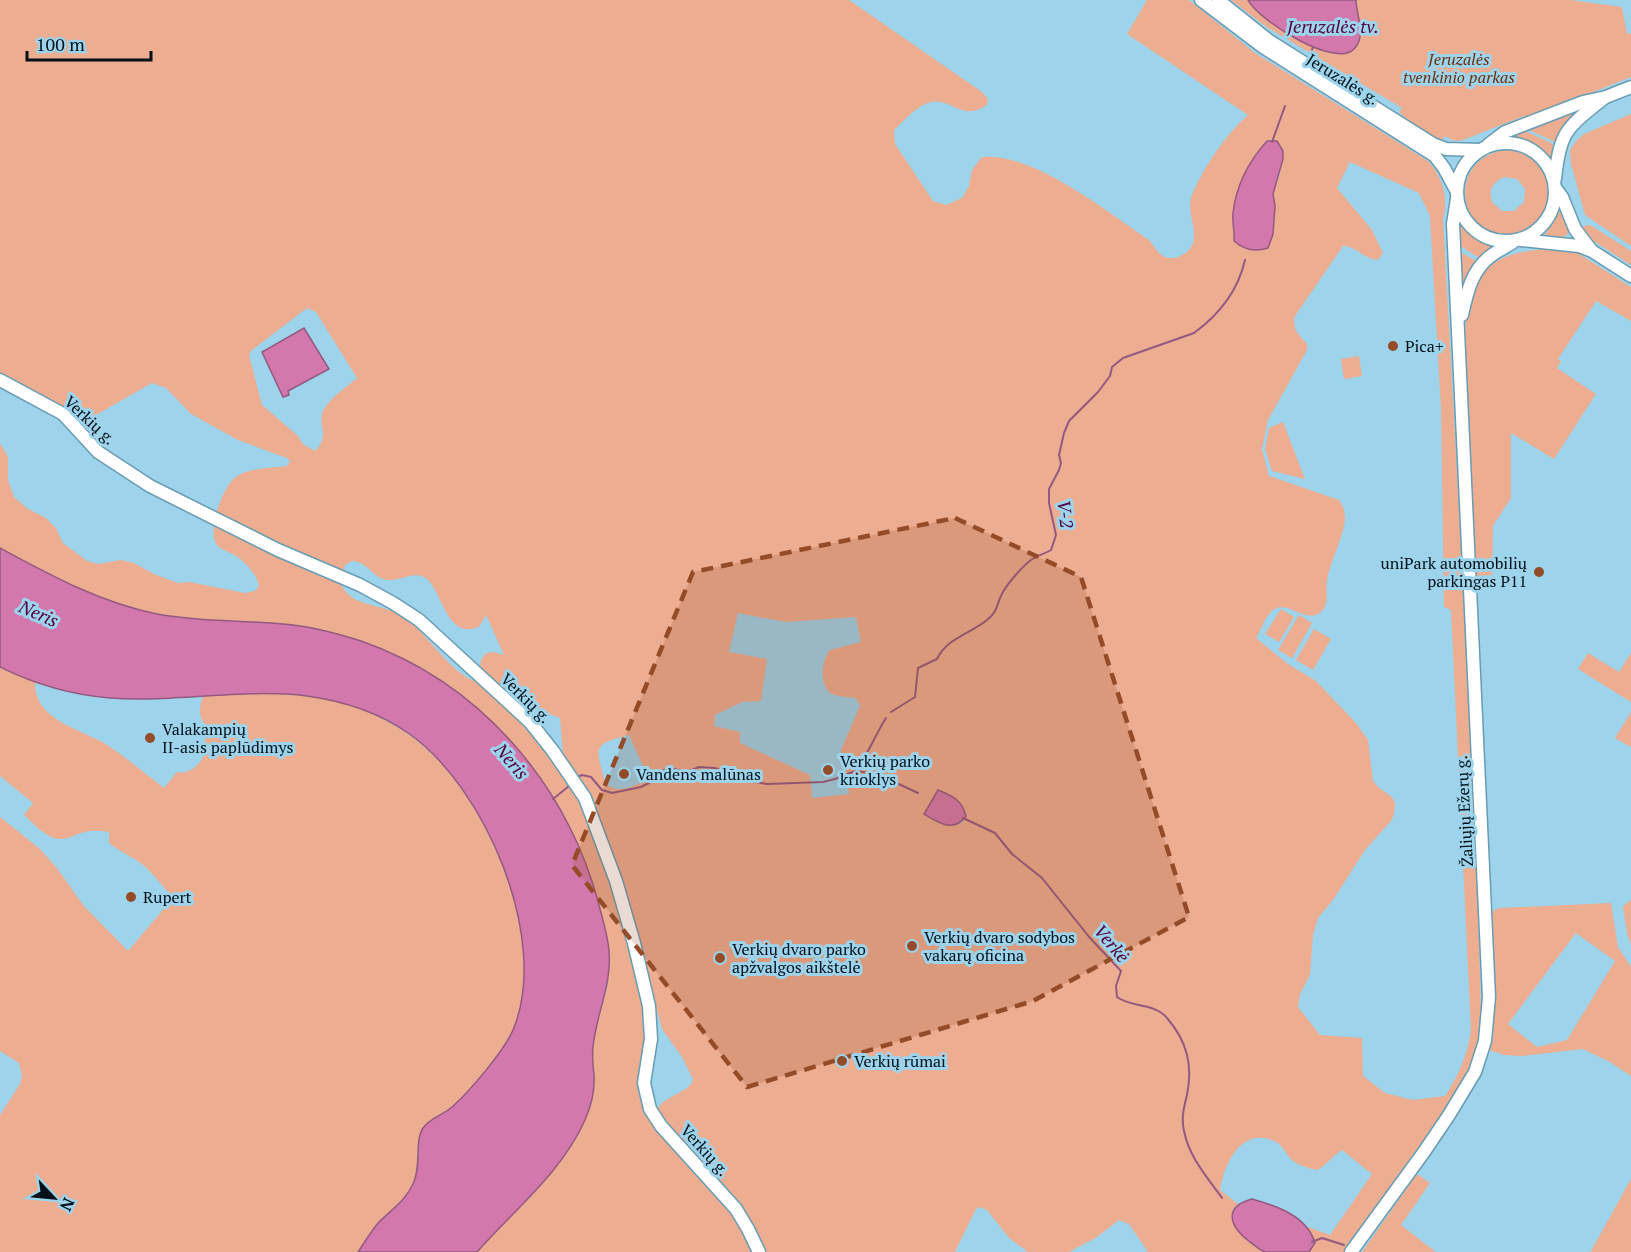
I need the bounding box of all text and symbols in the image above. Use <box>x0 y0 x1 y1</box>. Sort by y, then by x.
water label: Jeruzalės tv. <box>1286 14 1379 38</box>
scale bar <box>27 24 152 62</box>
text: 100 m <box>36 32 85 56</box>
street label: Jeruzalės g. <box>1303 48 1383 110</box>
park label: Jeruzalės tvenkinio parkas <box>1403 48 1515 88</box>
place label: Pica+ <box>1405 335 1443 357</box>
marker: Pica+ <box>1386 339 1400 353</box>
street label: Verkių g. <box>60 391 120 449</box>
water label: V-2 <box>1052 499 1080 530</box>
place label: uniPark automobilių parkingas P11 <box>1381 552 1527 592</box>
marker: uniPark automobilių parkingas P11 <box>1532 565 1546 579</box>
water label: Neris <box>15 593 62 632</box>
street label: Verkių g. <box>496 668 556 728</box>
place label: Valakampių II-asis paplūdimys <box>162 718 293 758</box>
marker: Valakampių II-asis paplūdimys <box>143 731 157 745</box>
water label: Neris <box>489 737 534 784</box>
place label: Verkių parko krioklys <box>840 750 930 790</box>
street label: Žaliųjų Ežerų g. <box>1450 755 1478 867</box>
place label: Vandens malūnas <box>636 763 761 785</box>
marker: Verkių parko krioklys <box>821 763 835 777</box>
marker: Vandens malūnas <box>617 767 631 781</box>
place label: Rupert <box>143 886 192 908</box>
marker: Rupert <box>124 890 138 904</box>
water label: Verkė <box>1089 919 1135 967</box>
place label: Verkių dvaro sodybos vakarų oficina <box>923 926 1075 966</box>
place label: Verkių dvaro parko apžvalgos aikštelė <box>732 938 866 978</box>
marker: Verkių dvaro sodybos vakarų oficina <box>905 939 919 953</box>
marker: Verkių dvaro parko apžvalgos aikštelė <box>713 951 727 965</box>
place label: Verkių rūmai <box>854 1050 946 1072</box>
marker: Verkių rūmai <box>835 1054 849 1068</box>
street label: Verkių g. <box>676 1119 734 1181</box>
north arrow <box>24 1168 84 1228</box>
text: N <box>55 1194 80 1215</box>

